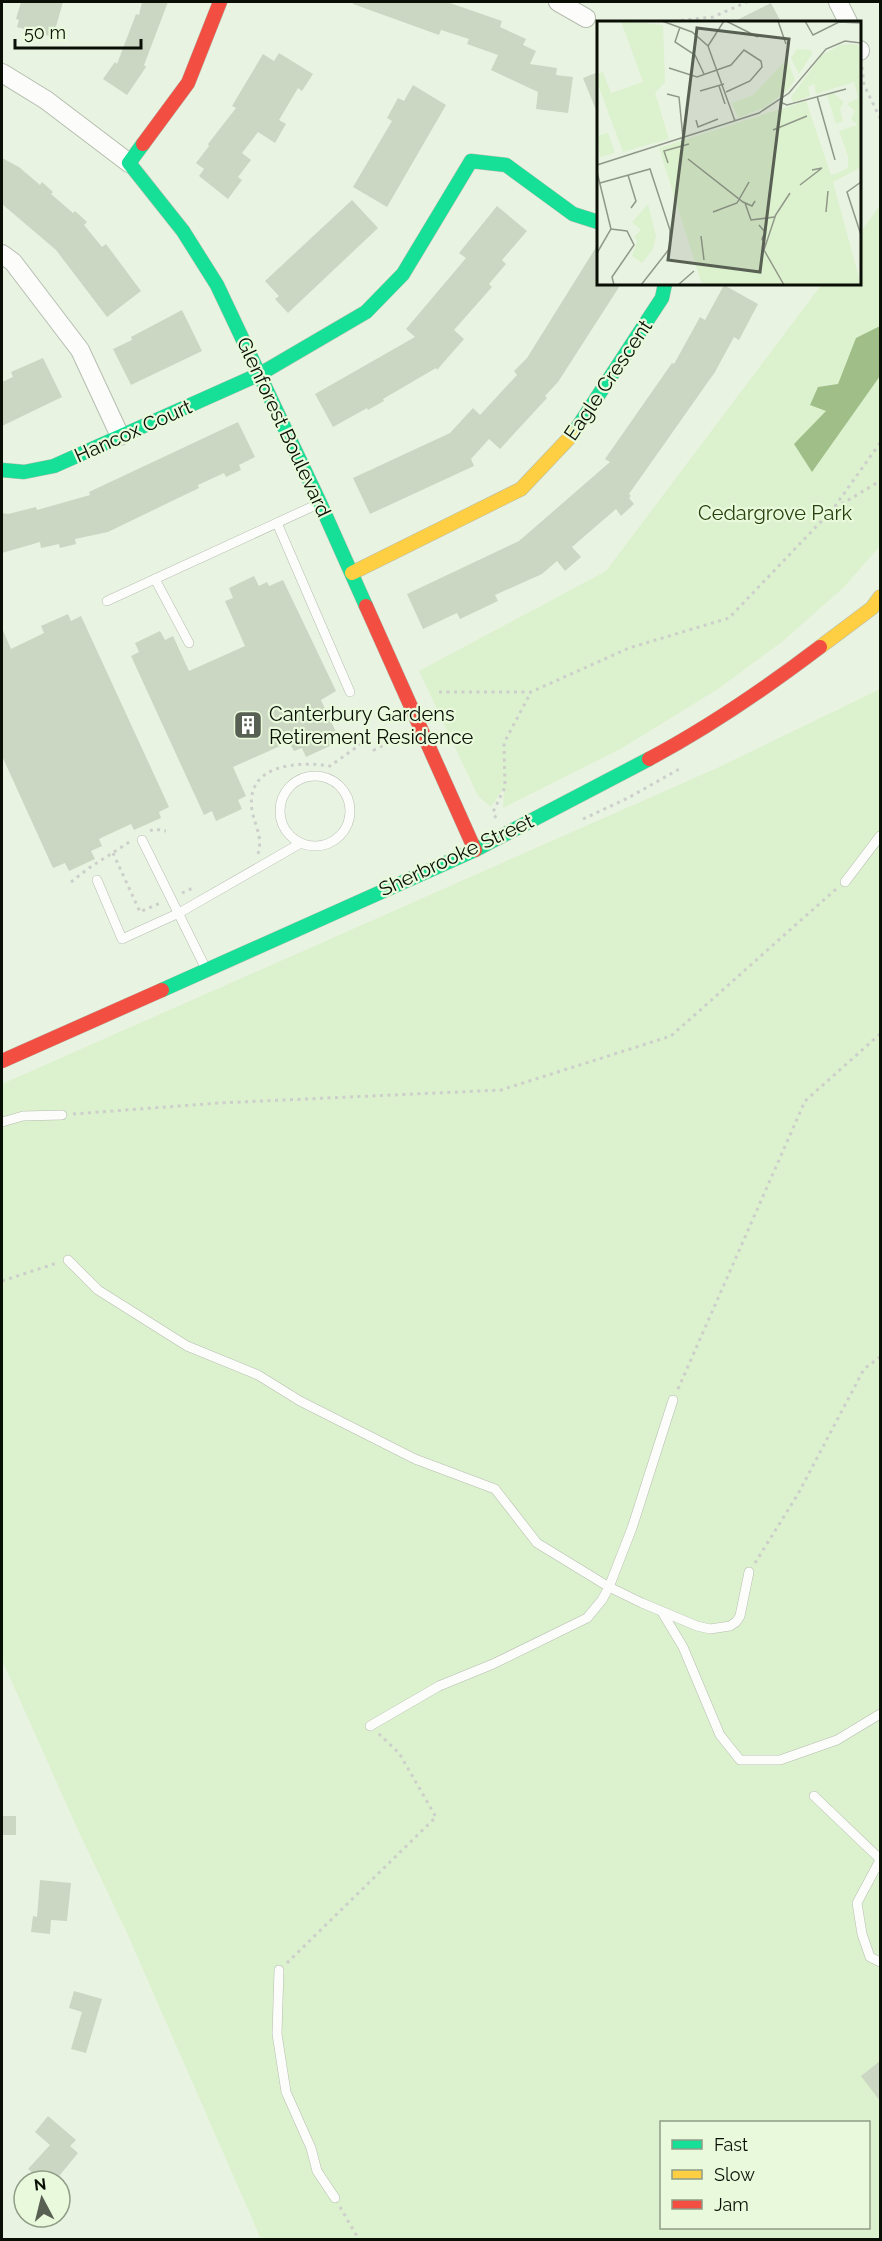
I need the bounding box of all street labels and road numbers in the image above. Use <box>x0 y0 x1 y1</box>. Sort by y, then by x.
street label: Eagle Crescent <box>559 315 657 445</box>
street label: Glenforest Boulevard <box>232 333 336 521</box>
street label: Hancox Court <box>71 394 196 468</box>
street label: Sherbrooke Street <box>375 809 537 901</box>

